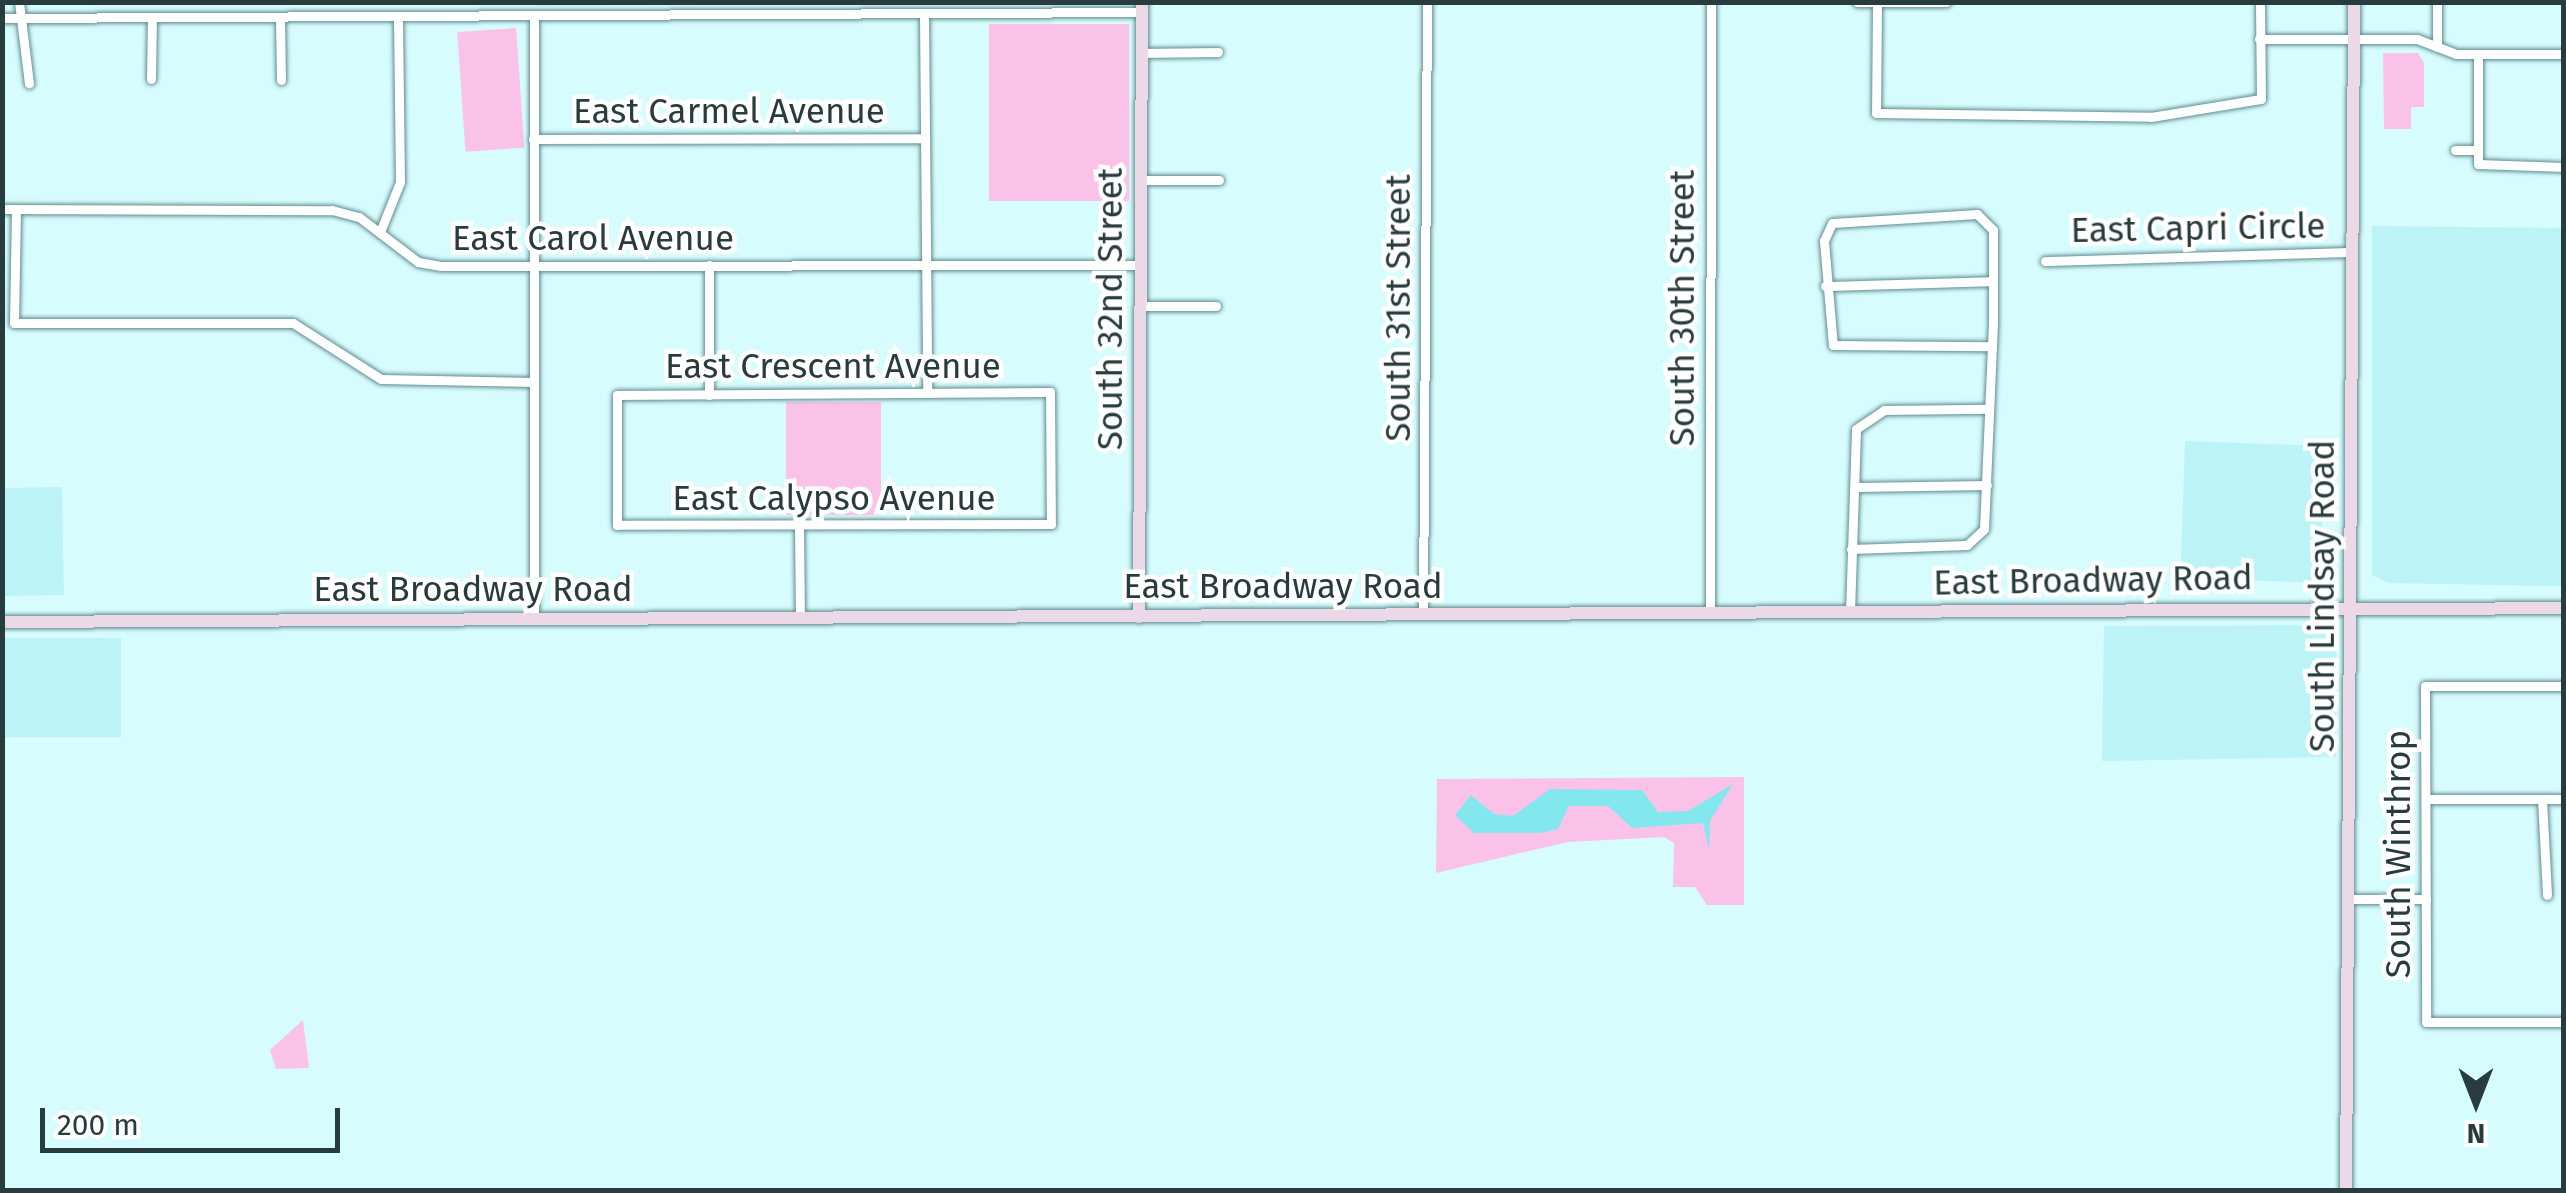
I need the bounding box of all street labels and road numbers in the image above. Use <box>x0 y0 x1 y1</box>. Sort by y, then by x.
street label: East Carmel Avenue <box>573 90 885 132</box>
street label: South 32nd Street <box>1089 168 1131 450</box>
street label: South 30th Street <box>1661 170 1703 446</box>
street label: South 31st Street <box>1377 174 1419 442</box>
street label: East Capri Circle <box>2070 205 2326 251</box>
street label: East Carol Avenue <box>452 217 734 259</box>
street label: East Crescent Avenue <box>665 345 1001 387</box>
street label: South Lindsay Road <box>2301 440 2343 752</box>
street label: East Calypso Avenue <box>672 477 996 519</box>
street label: East Broadway Road <box>1933 556 2253 604</box>
street label: East Broadway Road <box>1123 565 1443 607</box>
street label: East Broadway Road <box>313 568 633 610</box>
street label: South Winthrop <box>2377 730 2419 978</box>

